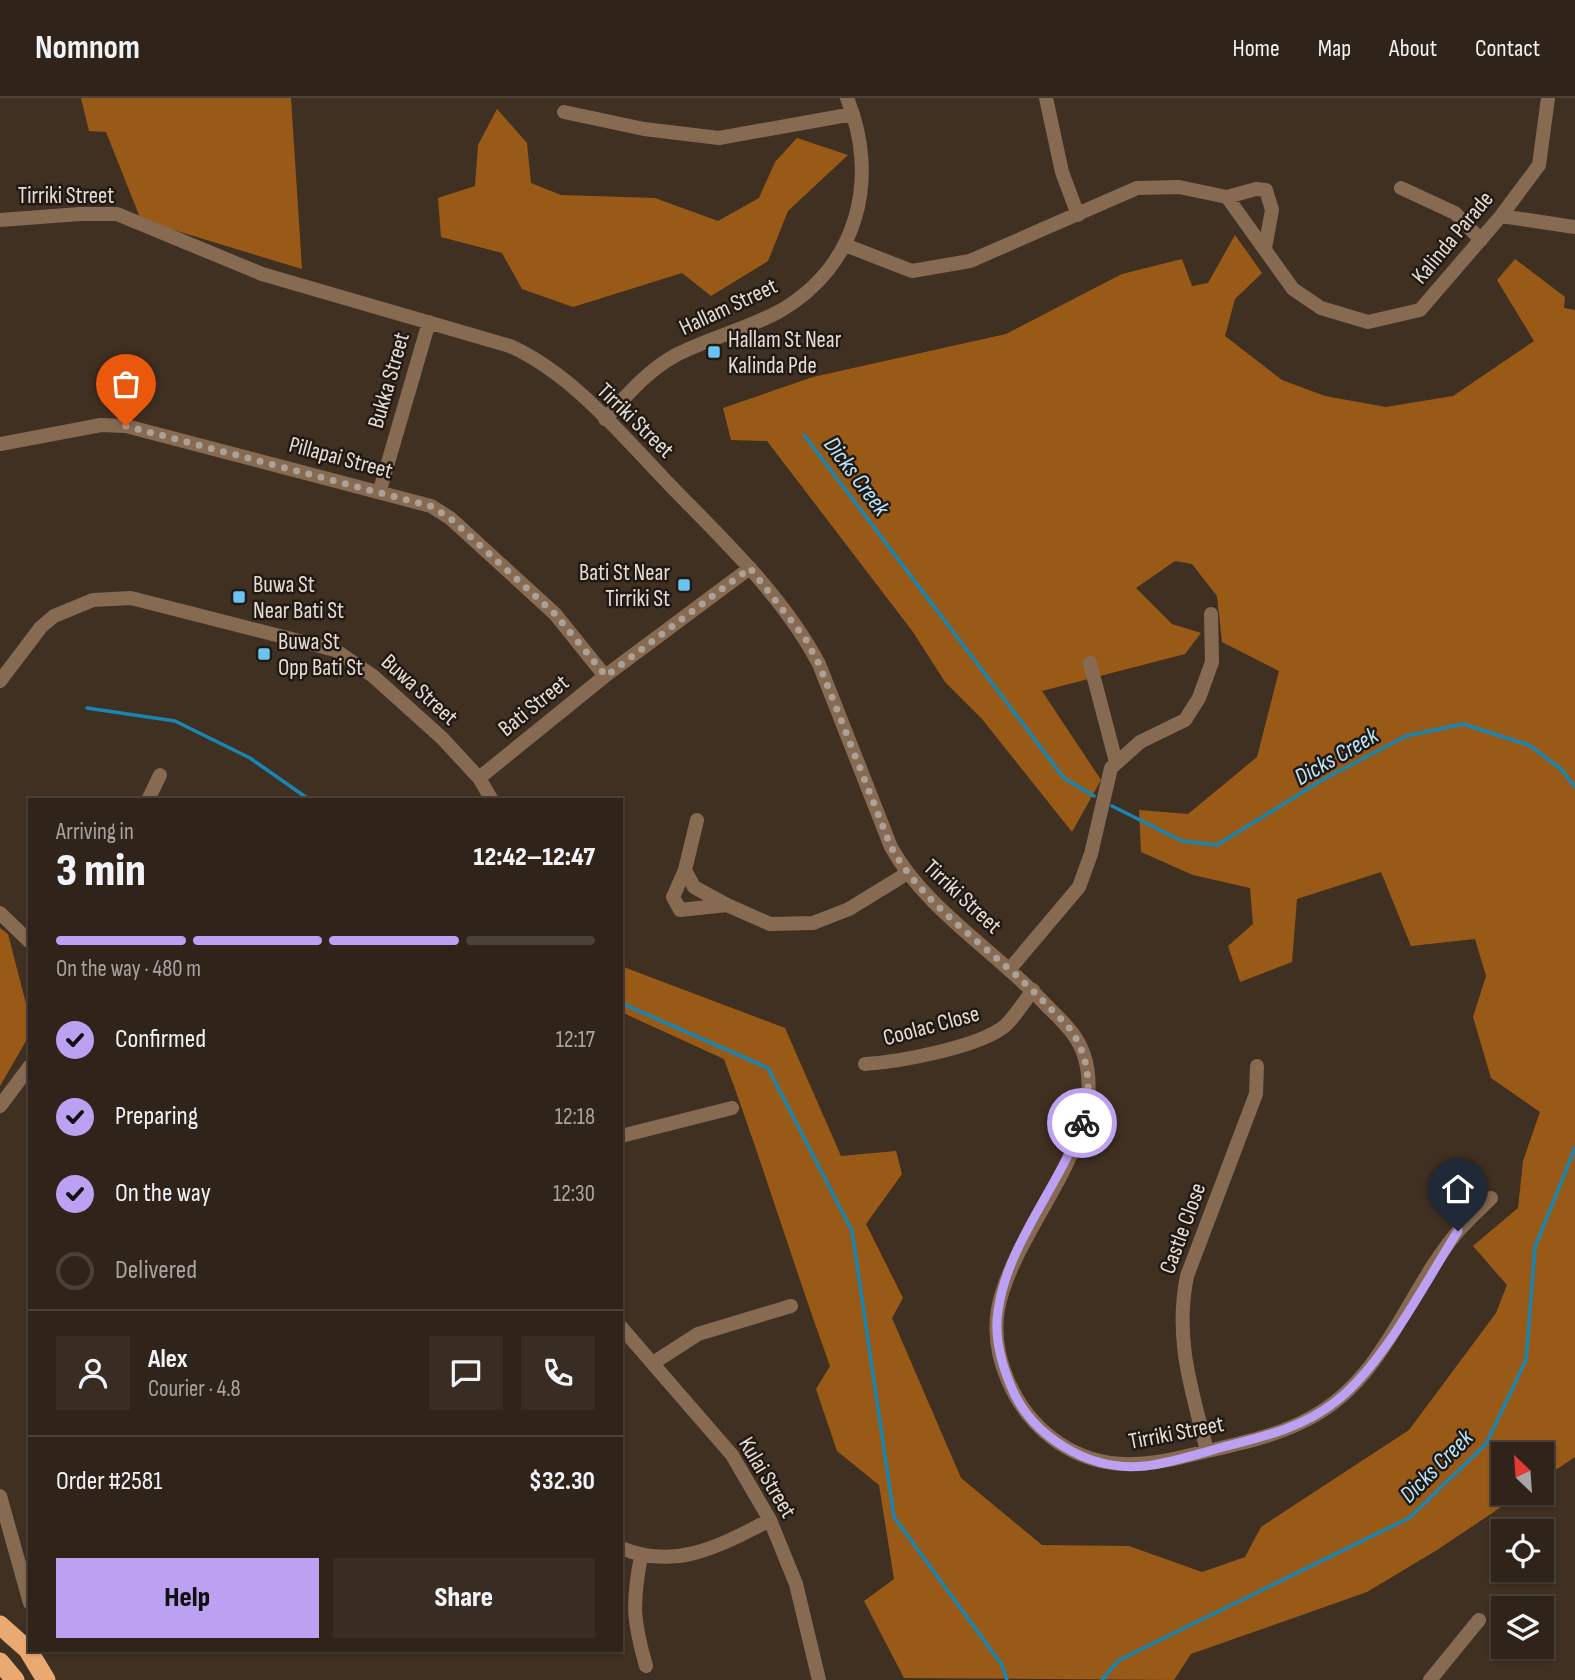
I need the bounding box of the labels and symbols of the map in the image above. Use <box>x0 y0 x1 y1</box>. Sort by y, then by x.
street label: Tirriki Street <box>18 182 114 210</box>
street label: Kalinda Parade <box>1406 186 1500 290</box>
street label: Hallam Street <box>675 272 782 342</box>
place label: Hallam St Near Kalinda Pde <box>728 326 842 380</box>
street label: Bukka Street <box>362 329 416 431</box>
marker: Hallam St Near Kalinda Pde <box>706 344 722 360</box>
pin <box>96 354 156 426</box>
street label: Tirriki Street <box>591 377 680 464</box>
street label: Pillapai Street <box>286 431 396 485</box>
water label: Dicks Creek <box>817 431 896 522</box>
place label: Bati St Near Tirriki St <box>579 559 670 613</box>
place label: Buwa St Near Bati St <box>253 571 344 625</box>
marker: Bati St Near Tirriki St <box>676 577 692 593</box>
marker: Buwa St Near Bati St <box>231 589 247 605</box>
place label: Buwa St Opp Bati St <box>278 628 363 682</box>
marker: Buwa St Opp Bati St <box>256 646 272 662</box>
street label: Buwa Street <box>375 648 463 731</box>
street label: Bati Street <box>493 669 575 743</box>
water label: Dicks Creek <box>1289 720 1384 792</box>
street label: Tirriki Street <box>918 854 1007 940</box>
street label: Coolac Close <box>880 1000 982 1052</box>
courier <box>1047 1088 1117 1158</box>
pin <box>1428 1159 1488 1231</box>
street label: Castle Close <box>1154 1179 1212 1278</box>
street label: Tirriki Street <box>1126 1410 1226 1456</box>
water label: Dicks Creek <box>1394 1423 1480 1509</box>
street label: Kulai Street <box>732 1432 802 1523</box>
north arrow <box>1491 1442 1554 1505</box>

